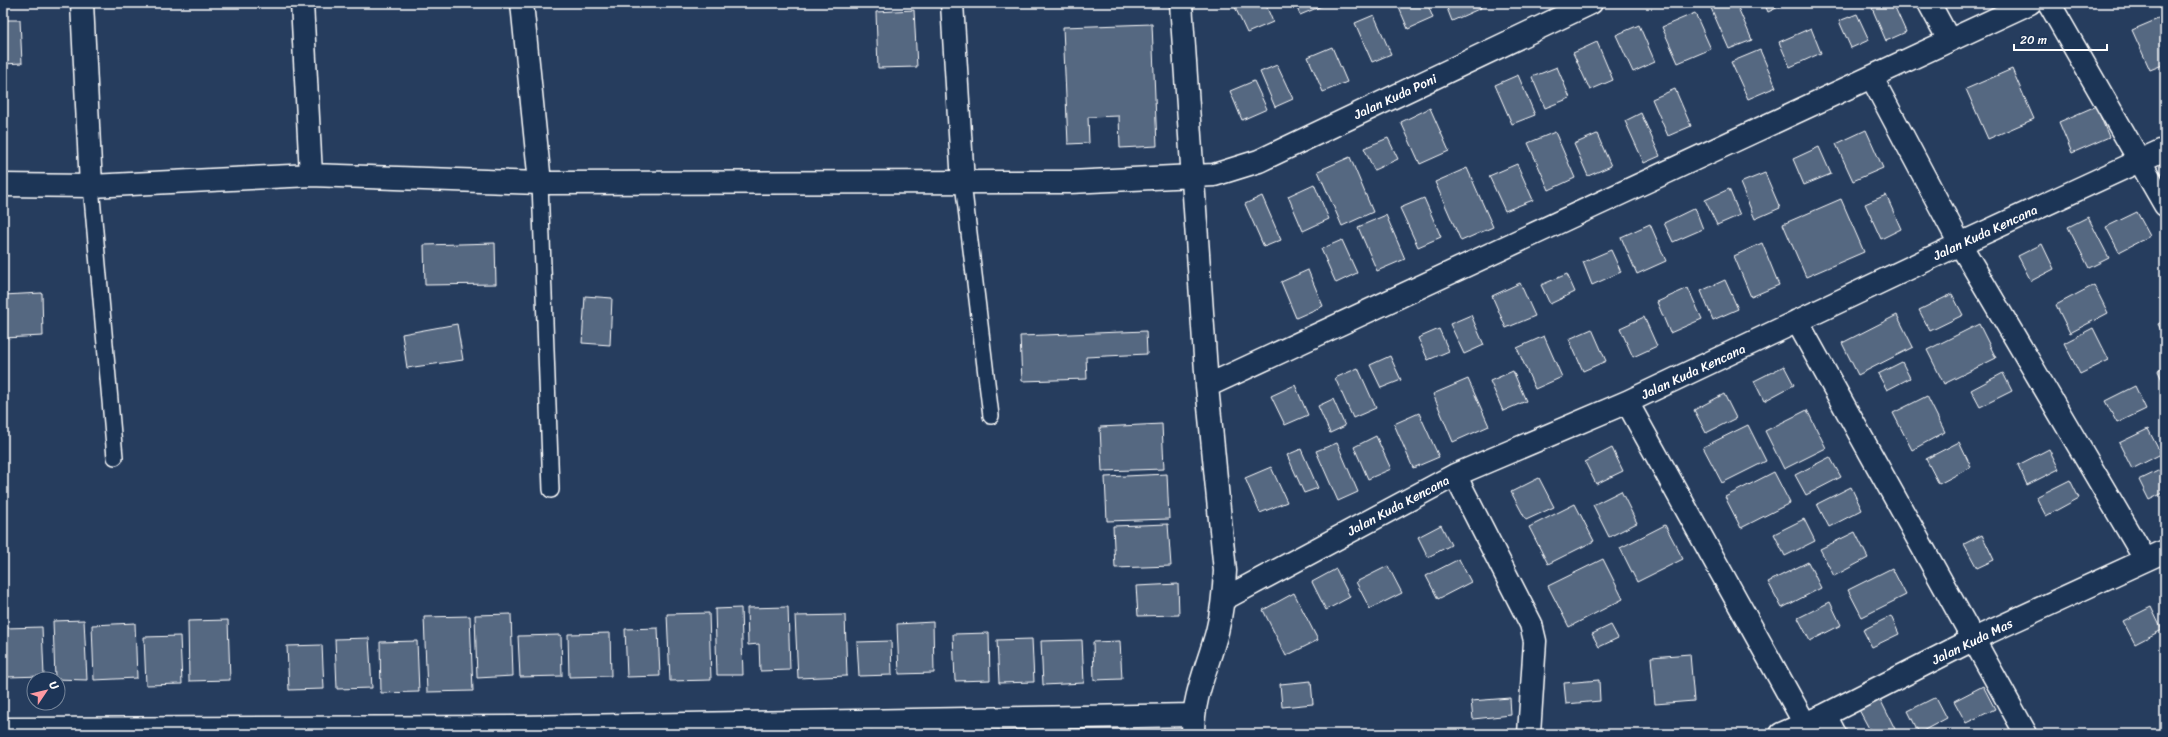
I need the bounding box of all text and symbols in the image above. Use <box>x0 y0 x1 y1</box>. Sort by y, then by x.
scale bar <box>2014 26 2107 52</box>
text: 20 m <box>2020 29 2047 51</box>
street label: Jalan Kuda Poni <box>1349 67 1441 126</box>
street label: Jalan Kuda Kencana <box>1928 198 2042 267</box>
street label: Jalan Kuda Kencana <box>1636 337 1750 406</box>
street label: Jalan Kuda Kencana <box>1342 469 1454 543</box>
street label: Jalan Kuda Mas <box>1927 611 2018 671</box>
north arrow <box>26 671 66 711</box>
text: U <box>44 677 64 695</box>

